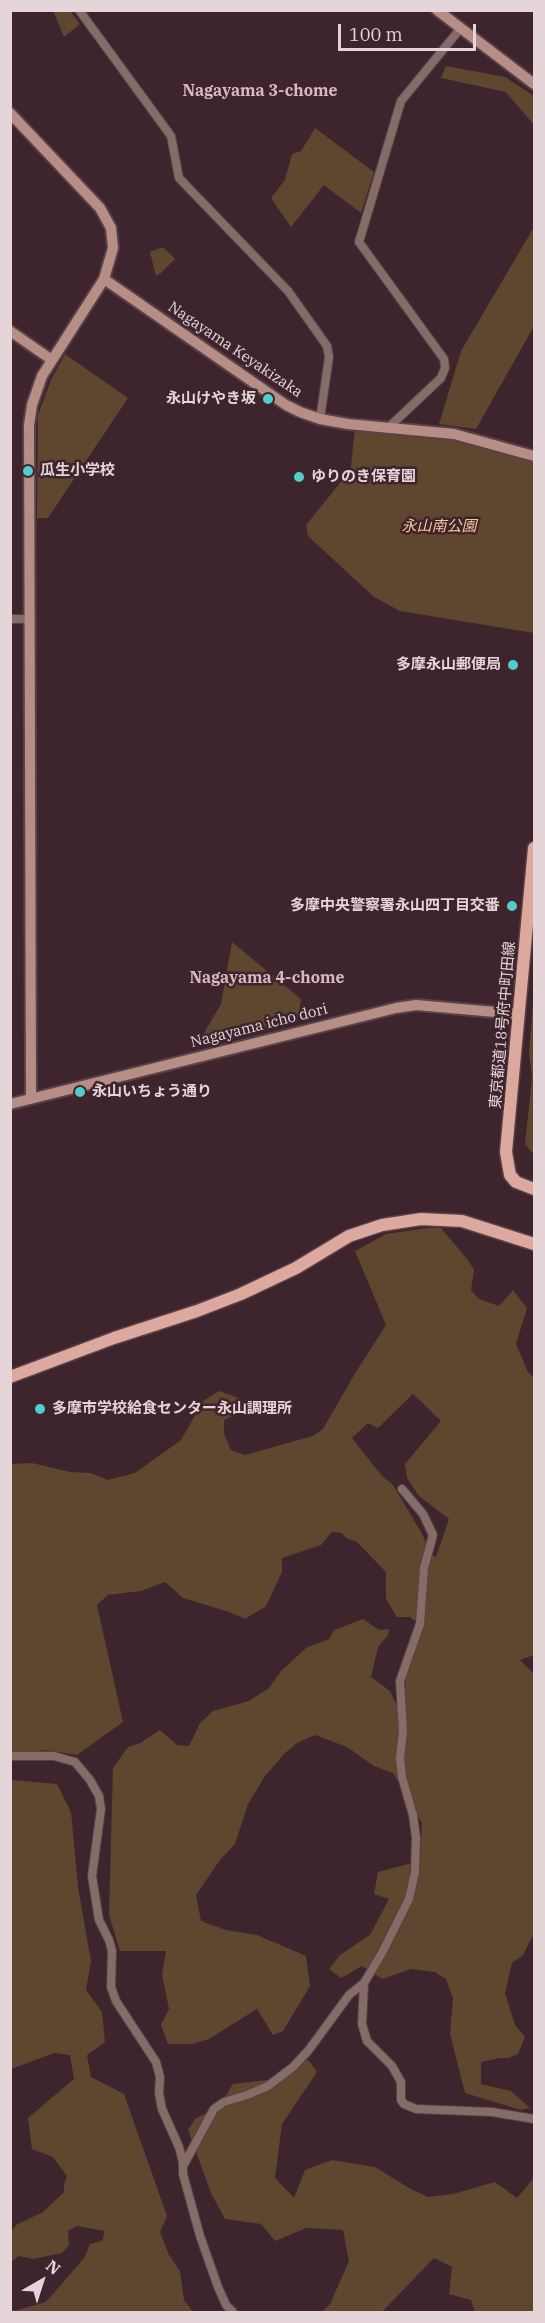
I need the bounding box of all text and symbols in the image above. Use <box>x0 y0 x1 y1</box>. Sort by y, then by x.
scale bar <box>341 12 479 50</box>
text: 100 m <box>349 23 403 46</box>
district label: Nagayama 3-chome <box>182 81 338 101</box>
street label: Nagayama Keyakizaka <box>164 298 306 402</box>
place label: 永山けやき坂 <box>166 390 256 408</box>
marker: 永山けやき坂 <box>261 392 275 406</box>
place label: 瓜生小学校 <box>40 462 115 480</box>
marker: 瓜生小学校 <box>21 464 35 478</box>
place label: ゆりのき保育園 <box>311 468 416 486</box>
marker: ゆりのき保育園 <box>292 470 306 484</box>
park label: 永山南公園 <box>402 518 476 536</box>
place label: 多摩永山郵便局 <box>396 656 501 674</box>
marker: 多摩永山郵便局 <box>506 658 520 672</box>
place label: 多摩中央警察署永山四丁目交番 <box>290 897 500 915</box>
marker: 多摩中央警察署永山四丁目交番 <box>505 899 519 913</box>
street label: 東京都道18号府中町田線 <box>487 941 519 1109</box>
district label: Nagayama 4-chome <box>189 968 345 988</box>
street label: Nagayama icho dori <box>189 1000 329 1052</box>
place label: 永山いちょう通り <box>92 1083 212 1101</box>
marker: 永山いちょう通り <box>73 1085 87 1099</box>
place label: 多摩市学校給食センター永山調理所 <box>52 1400 292 1418</box>
marker: 多摩市学校給食センター永山調理所 <box>33 1402 47 1416</box>
north arrow <box>12 2251 72 2311</box>
text: N <box>42 2255 65 2279</box>

